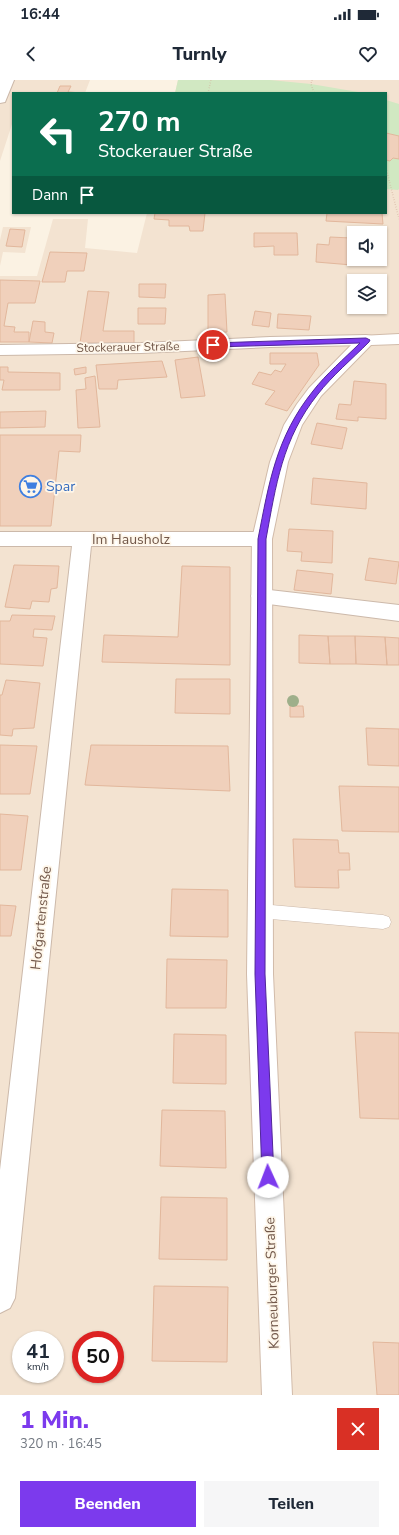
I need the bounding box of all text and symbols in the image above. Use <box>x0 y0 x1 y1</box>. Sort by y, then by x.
text: 16:44 <box>20 4 60 24</box>
text: Turnly <box>172 42 227 66</box>
icon: back <box>20 43 42 65</box>
icon: heart <box>357 43 379 65</box>
text: 270 m <box>98 103 181 141</box>
icon: left <box>32 108 84 160</box>
text: Stockerauer Straße <box>98 139 252 163</box>
icon: arrive <box>76 184 98 206</box>
text: Dann <box>32 185 68 205</box>
map controls <box>347 226 387 314</box>
button: sound <box>347 226 387 266</box>
button: layers <box>347 274 387 314</box>
pin <box>196 328 230 362</box>
icon: arrive <box>202 334 224 356</box>
street label: Stockerauer Straße <box>76 338 180 356</box>
supermarket icon: Spar <box>17 473 43 499</box>
place label: Spar <box>46 477 75 496</box>
street label: Im Hausholz <box>92 530 171 549</box>
street label: Hofgartenstraße <box>26 865 56 971</box>
position arrow <box>247 1156 289 1198</box>
street label: Korneuburger Straße <box>260 1217 284 1349</box>
speed limit sign: 50 <box>72 1331 124 1383</box>
text: 41 <box>26 1338 50 1365</box>
text: km/h <box>27 1360 49 1374</box>
text: 1 Min. <box>20 1404 89 1436</box>
button: close <box>337 1408 379 1450</box>
text: 320 m · 16:45 <box>20 1435 102 1453</box>
button: Beenden <box>20 1481 196 1527</box>
button: Teilen <box>204 1481 379 1527</box>

